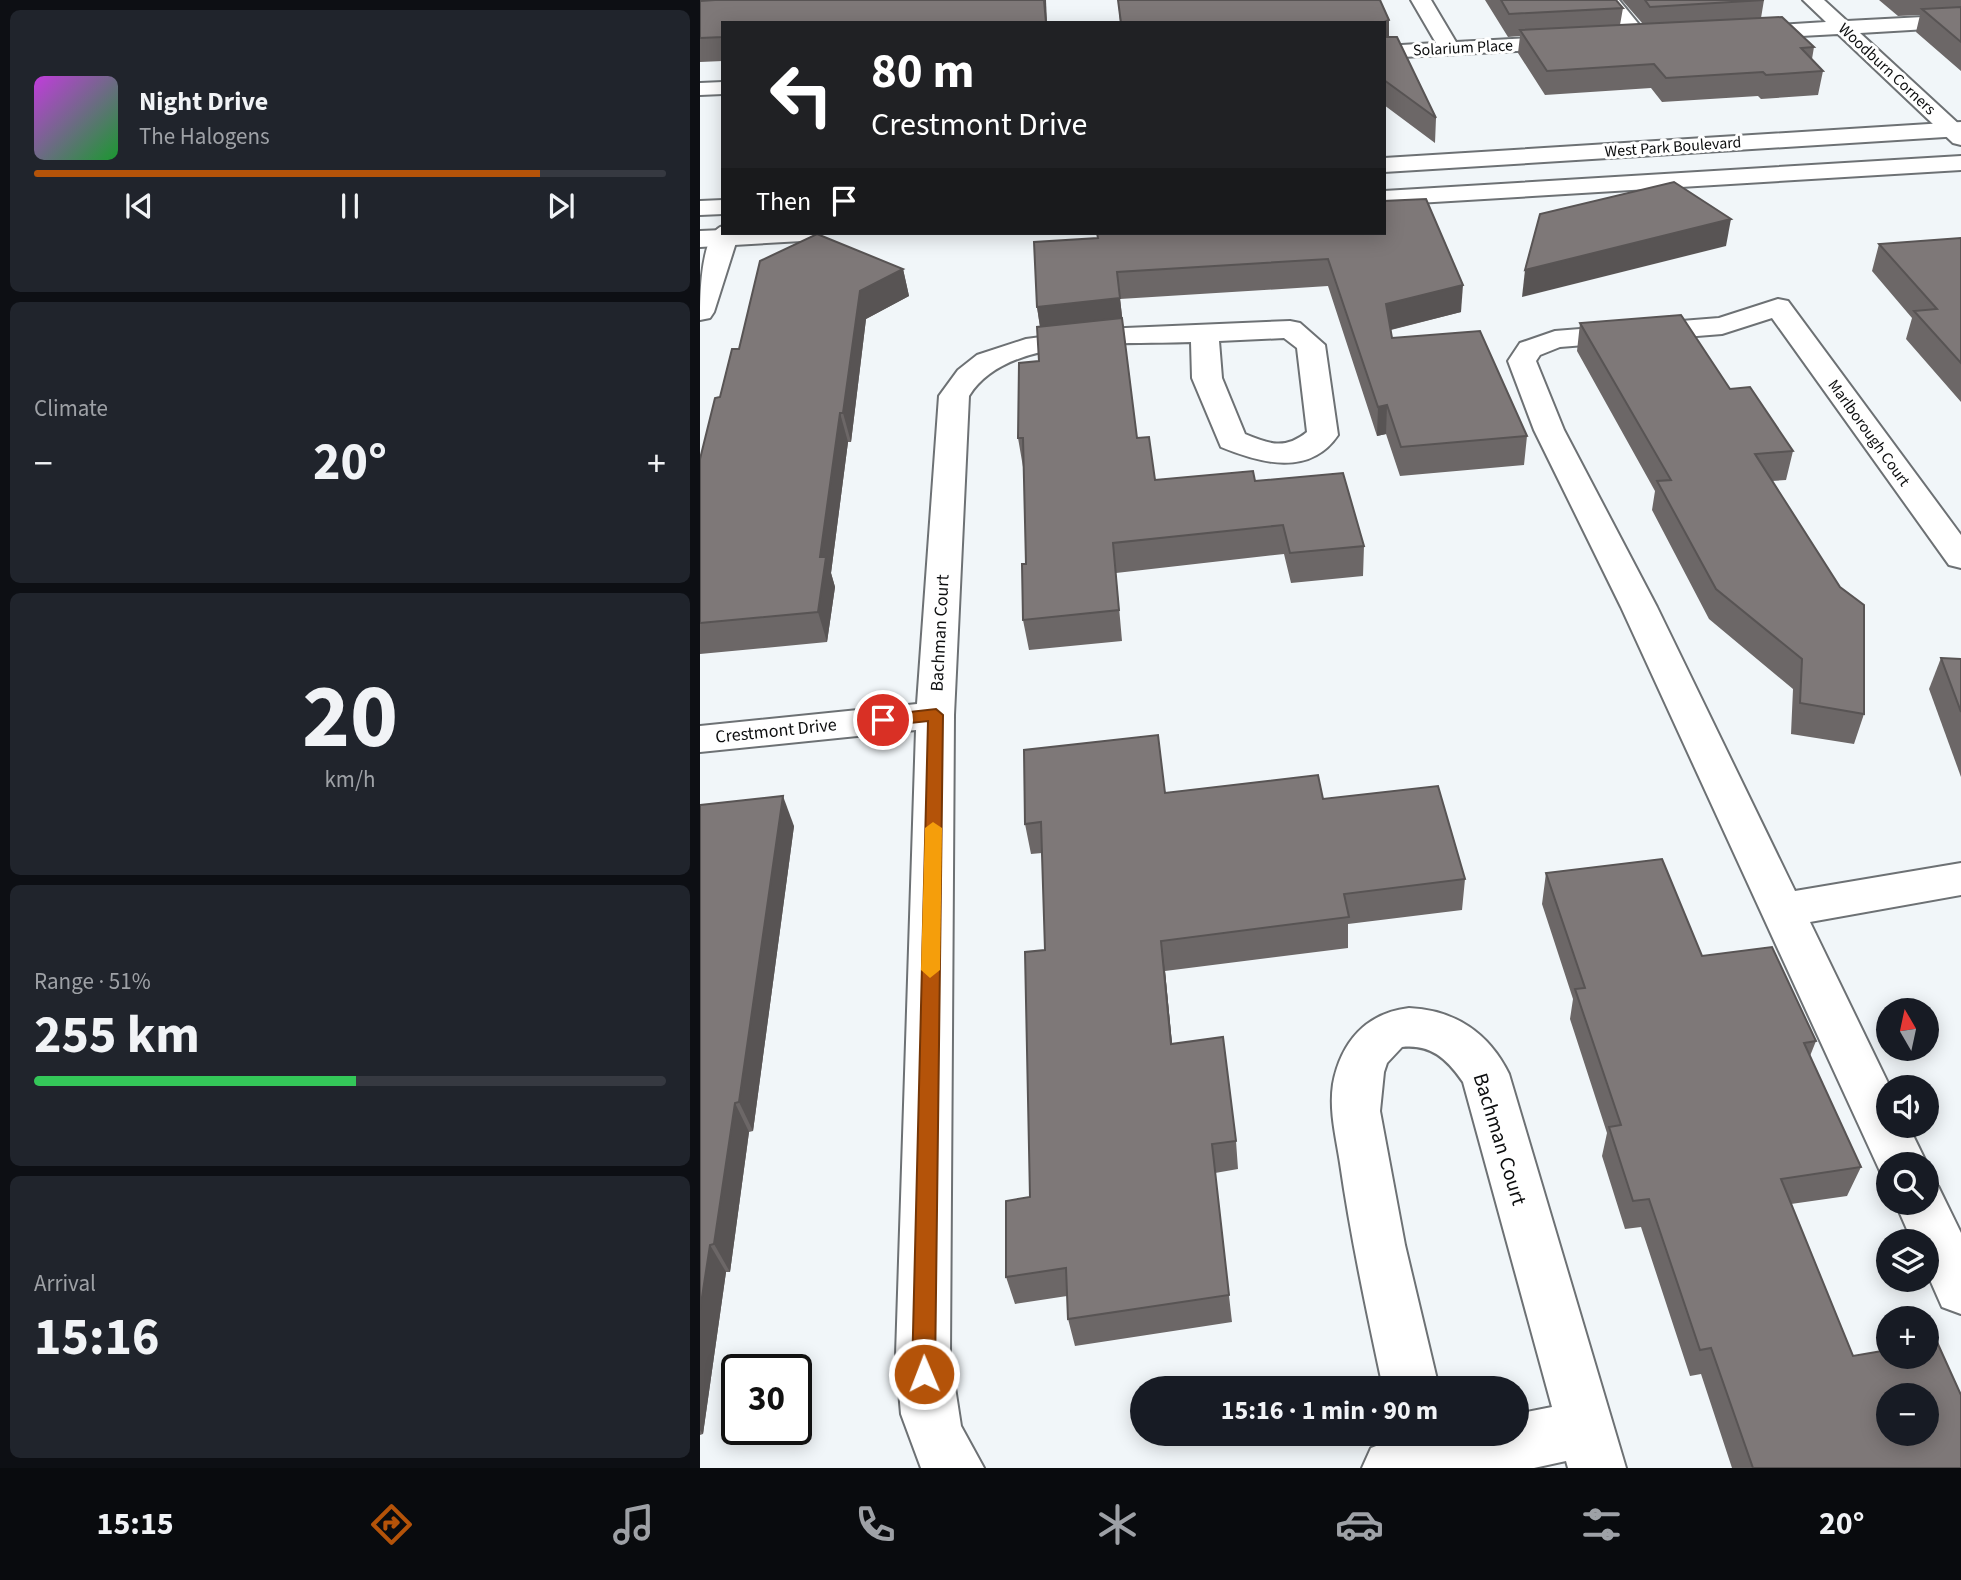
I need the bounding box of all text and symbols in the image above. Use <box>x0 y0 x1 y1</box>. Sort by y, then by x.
street label: Woodburn Corners <box>1833 18 1941 120</box>
street label: Solarium Place <box>1412 34 1514 62</box>
text: 80 m <box>871 37 975 107</box>
icon: left <box>756 49 847 140</box>
text: Night Drive <box>139 83 268 120</box>
text: Crestmont Drive <box>871 102 1087 148</box>
text: The Halogens <box>139 120 270 153</box>
street label: West Park Boulevard <box>1604 131 1742 163</box>
icon: arrive <box>825 182 863 220</box>
text: Then <box>756 183 811 220</box>
icon: previous <box>120 187 158 225</box>
icon: pause <box>331 187 369 225</box>
icon: next <box>542 187 580 225</box>
street label: Marlborough Court <box>1823 375 1916 491</box>
text: Climate <box>34 392 108 425</box>
text: 20° <box>313 426 387 500</box>
text: − <box>34 437 53 491</box>
text: + <box>647 437 666 491</box>
street label: Bachman Court <box>924 574 956 692</box>
text: 20 <box>302 653 398 782</box>
pin <box>853 690 913 750</box>
icon: arrive <box>864 701 902 739</box>
street label: Crestmont Drive <box>714 712 838 750</box>
text: km/h <box>324 763 376 796</box>
text: Range · 51% <box>34 965 151 998</box>
north arrow <box>1876 998 1939 1060</box>
map controls <box>1876 998 1939 1446</box>
text: 255 km <box>34 999 200 1073</box>
street label: Bachman Court <box>1466 1069 1534 1209</box>
button: sound <box>1876 1075 1939 1138</box>
button: search <box>1876 1152 1939 1215</box>
button: layers <box>1876 1229 1939 1292</box>
text: Arrival <box>34 1267 96 1300</box>
text: 15:16 <box>34 1301 159 1375</box>
button: + <box>1876 1306 1939 1369</box>
position arrow <box>887 1337 961 1411</box>
speed limit sign: 30 <box>721 1354 812 1445</box>
button: − <box>1876 1383 1939 1446</box>
text: 15:16 · 1 min · 90 m <box>1221 1392 1438 1429</box>
icon: directions <box>367 1500 416 1549</box>
icon: music <box>609 1500 658 1549</box>
icon: phone <box>851 1500 900 1549</box>
icon: climate <box>1093 1500 1142 1549</box>
icon: car <box>1335 1500 1384 1549</box>
icon: filters <box>1577 1500 1626 1549</box>
text: 15:15 <box>97 1501 174 1547</box>
text: 20° <box>1819 1501 1864 1547</box>

